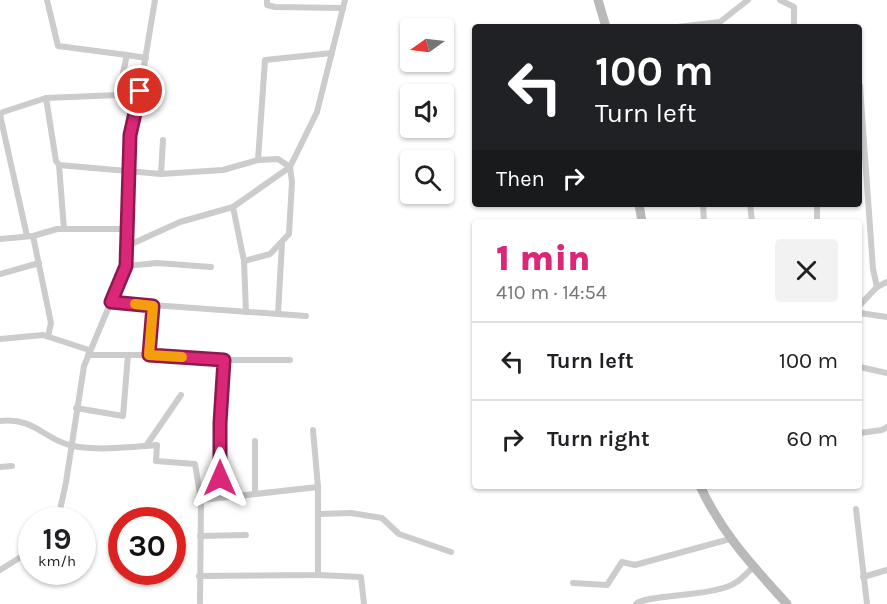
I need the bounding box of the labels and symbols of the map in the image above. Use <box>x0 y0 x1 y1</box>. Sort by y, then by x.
north arrow <box>400 18 454 72</box>
pin <box>114 65 165 116</box>
position arrow <box>188 446 252 510</box>
speed limit sign: 30 <box>108 507 186 585</box>

